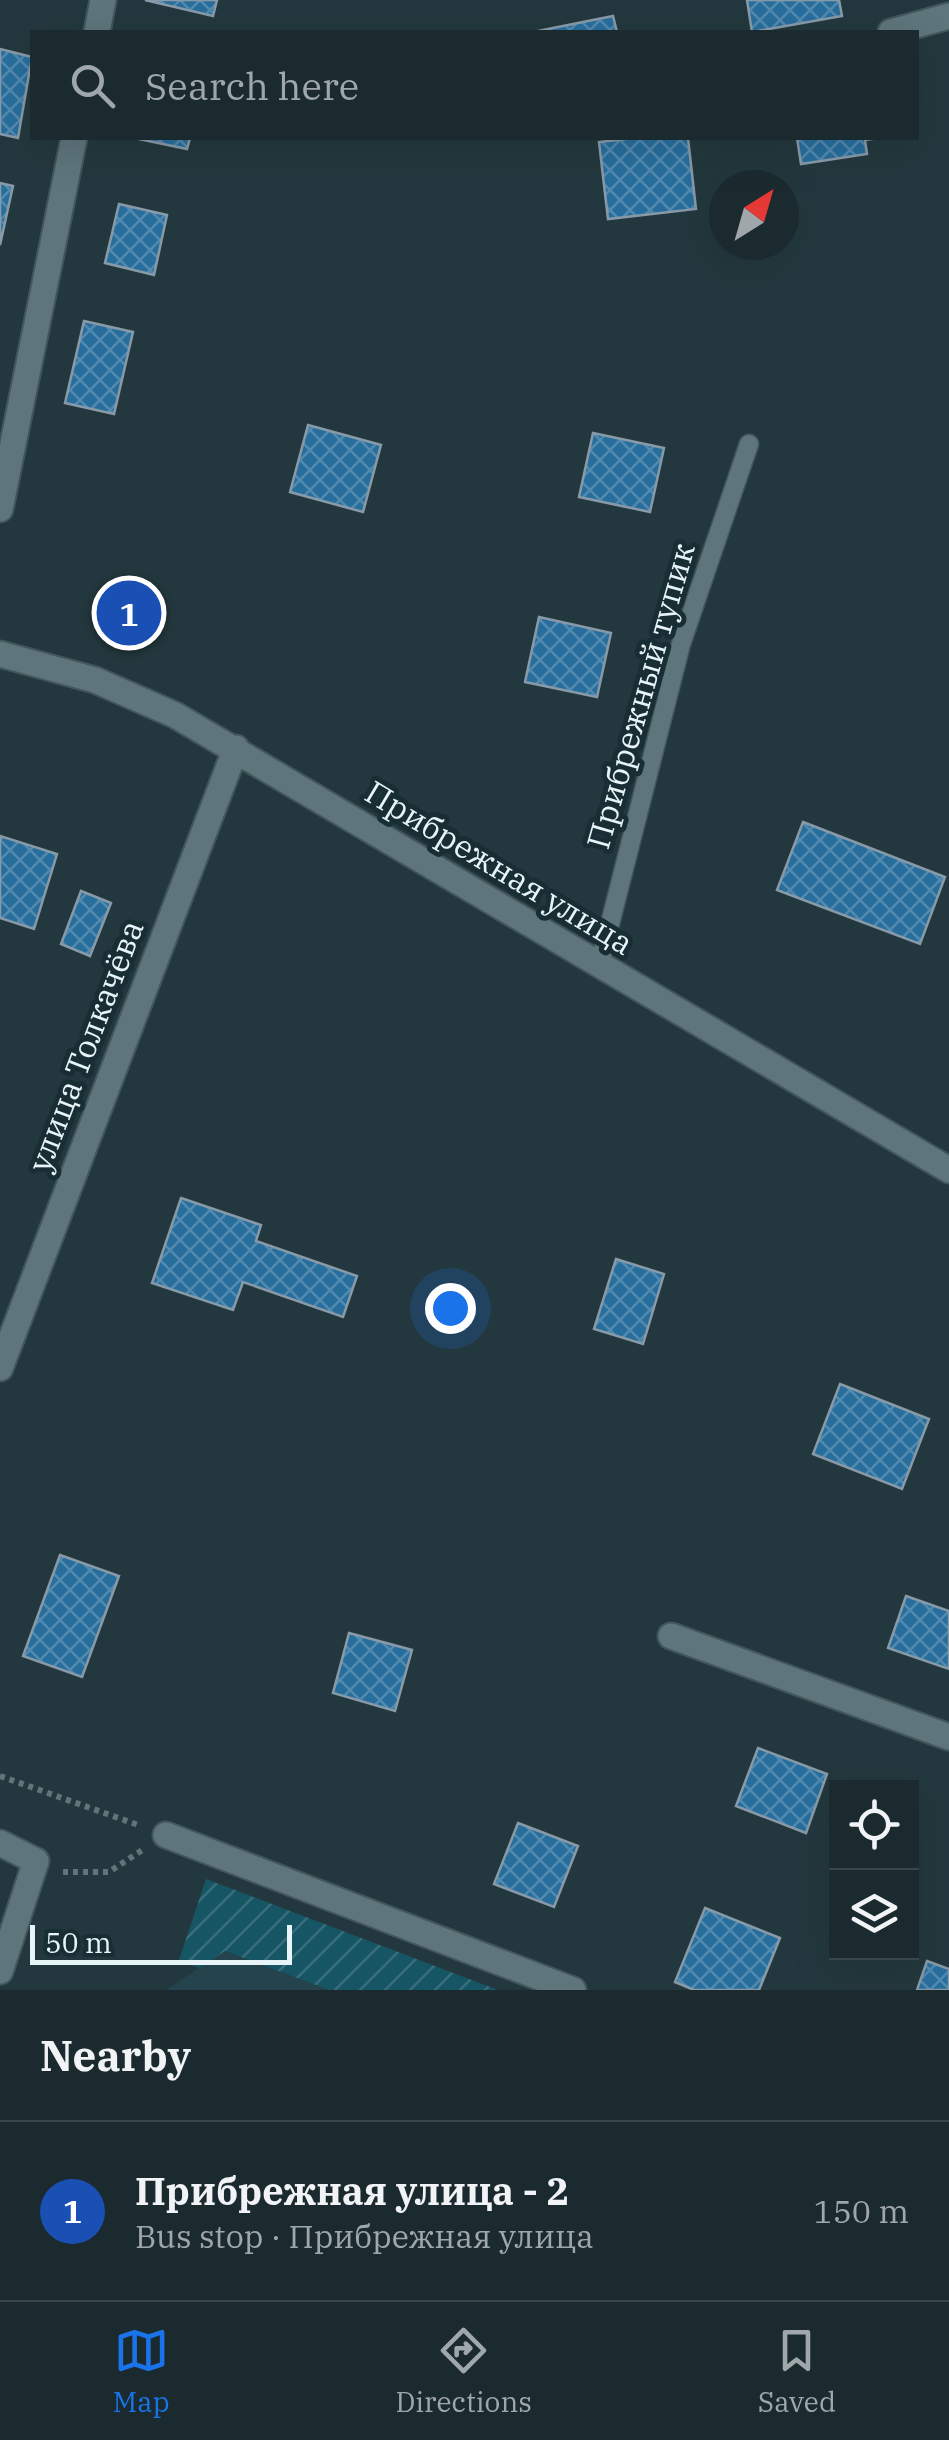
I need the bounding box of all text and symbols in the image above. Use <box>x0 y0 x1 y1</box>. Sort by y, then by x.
search box <box>30 30 919 140</box>
icon: search <box>65 58 120 113</box>
text: Search here <box>145 61 359 110</box>
north arrow <box>709 170 799 260</box>
street label: Прибрежный тупик <box>576 538 704 853</box>
pin: 1 <box>96 576 162 650</box>
street label: Прибрежная улица <box>358 771 641 964</box>
street label: улица Толкачёва <box>18 914 152 1178</box>
your location <box>425 1283 476 1334</box>
map controls <box>829 1780 919 1960</box>
button: locate <box>829 1780 919 1870</box>
button: layers <box>829 1870 919 1960</box>
scale bar <box>30 1920 292 1964</box>
text: 50 m <box>45 1924 112 1961</box>
text: Nearby <box>40 2028 191 2083</box>
text: Прибрежная улица - 2 <box>135 2166 569 2215</box>
text: 1 <box>63 2190 82 2232</box>
text: 150 m <box>813 2190 909 2232</box>
text: Bus stop · Прибрежная улица <box>135 2215 594 2257</box>
tab: Map <box>113 2323 170 2420</box>
tab: Directions <box>395 2323 532 2420</box>
tab: Saved <box>758 2323 836 2420</box>

